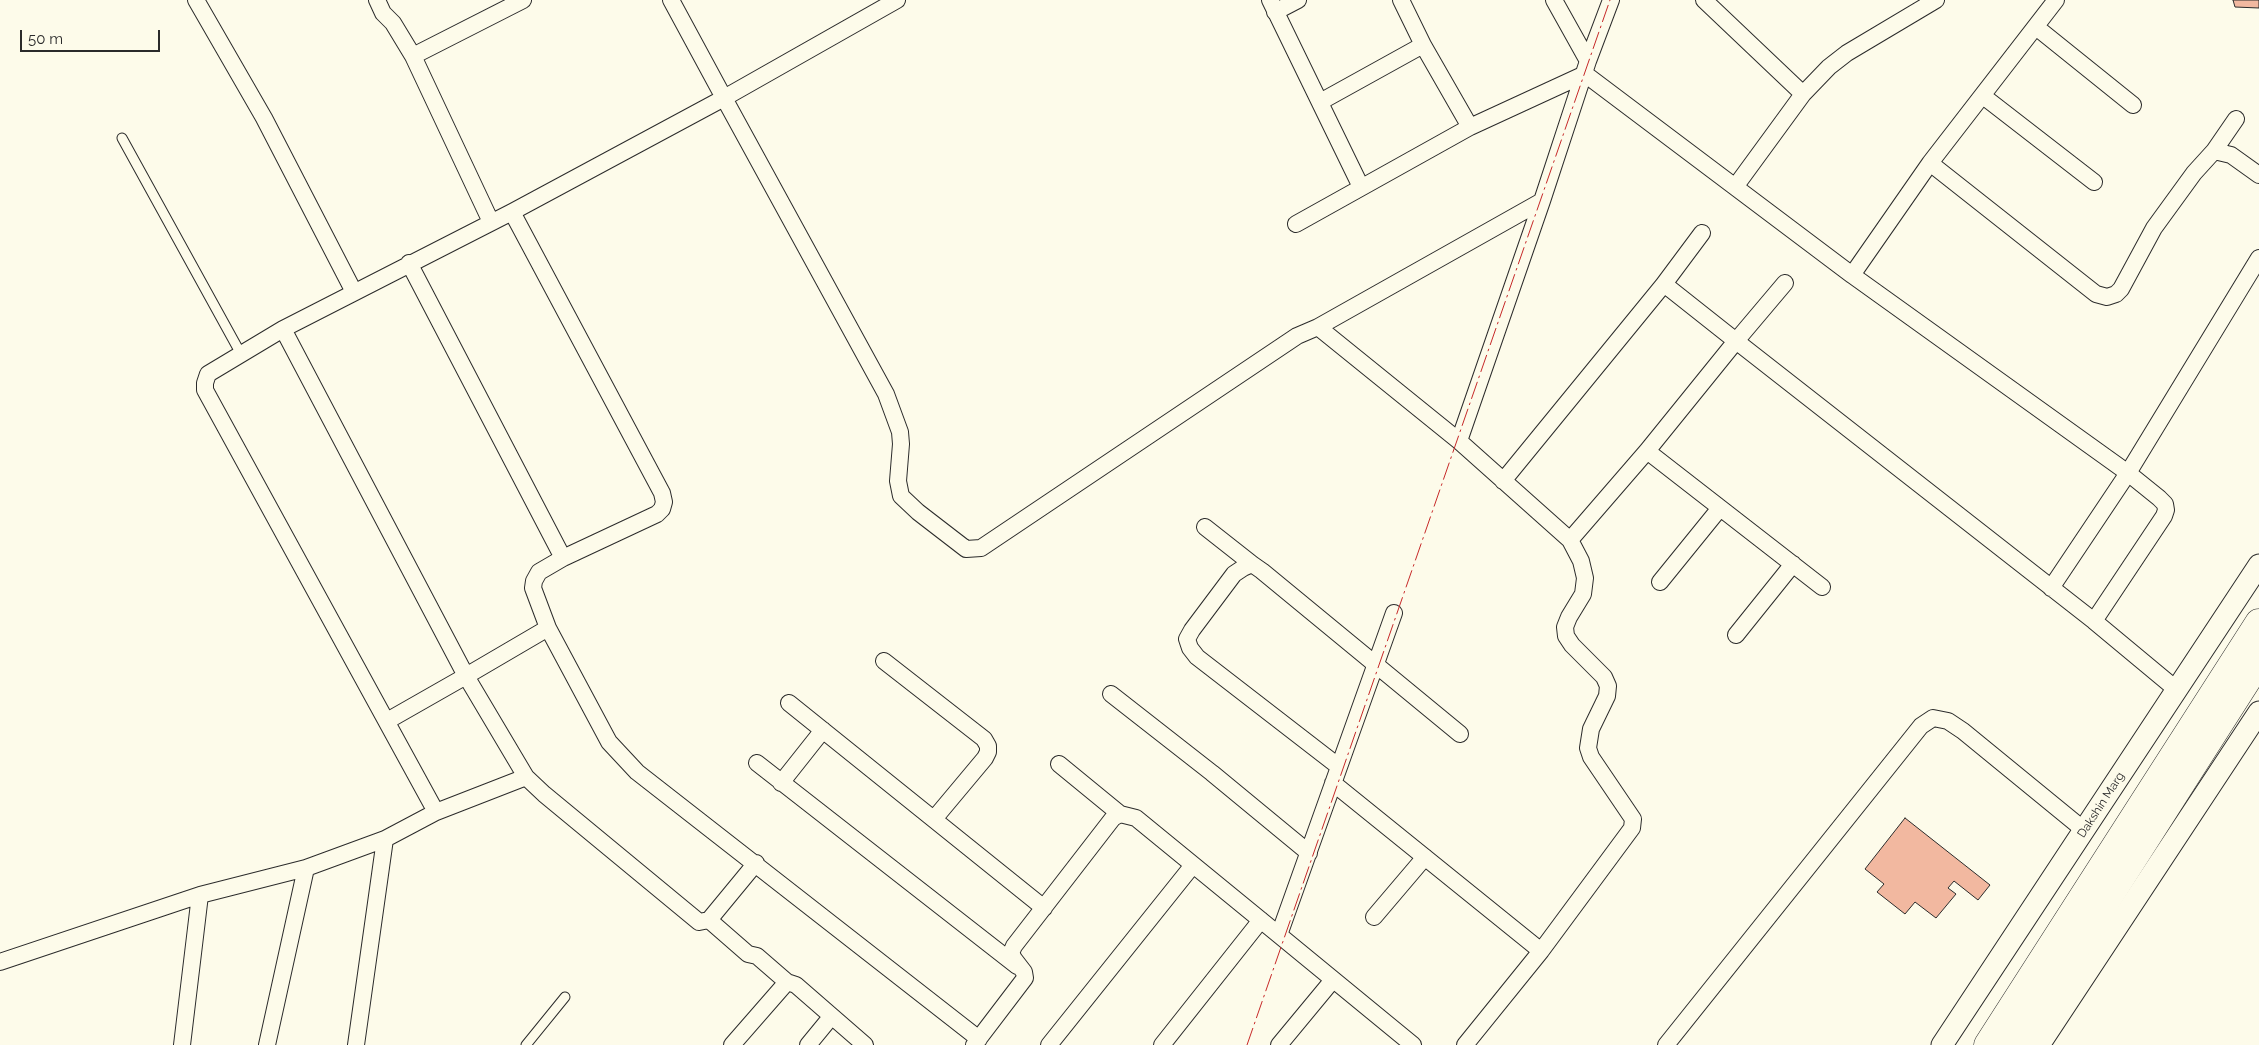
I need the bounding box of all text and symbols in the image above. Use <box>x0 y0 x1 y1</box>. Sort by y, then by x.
scale bar <box>22 20 162 52</box>
text: 50 m <box>28 30 63 48</box>
street label: Dakshin Marg <box>2074 769 2128 841</box>

